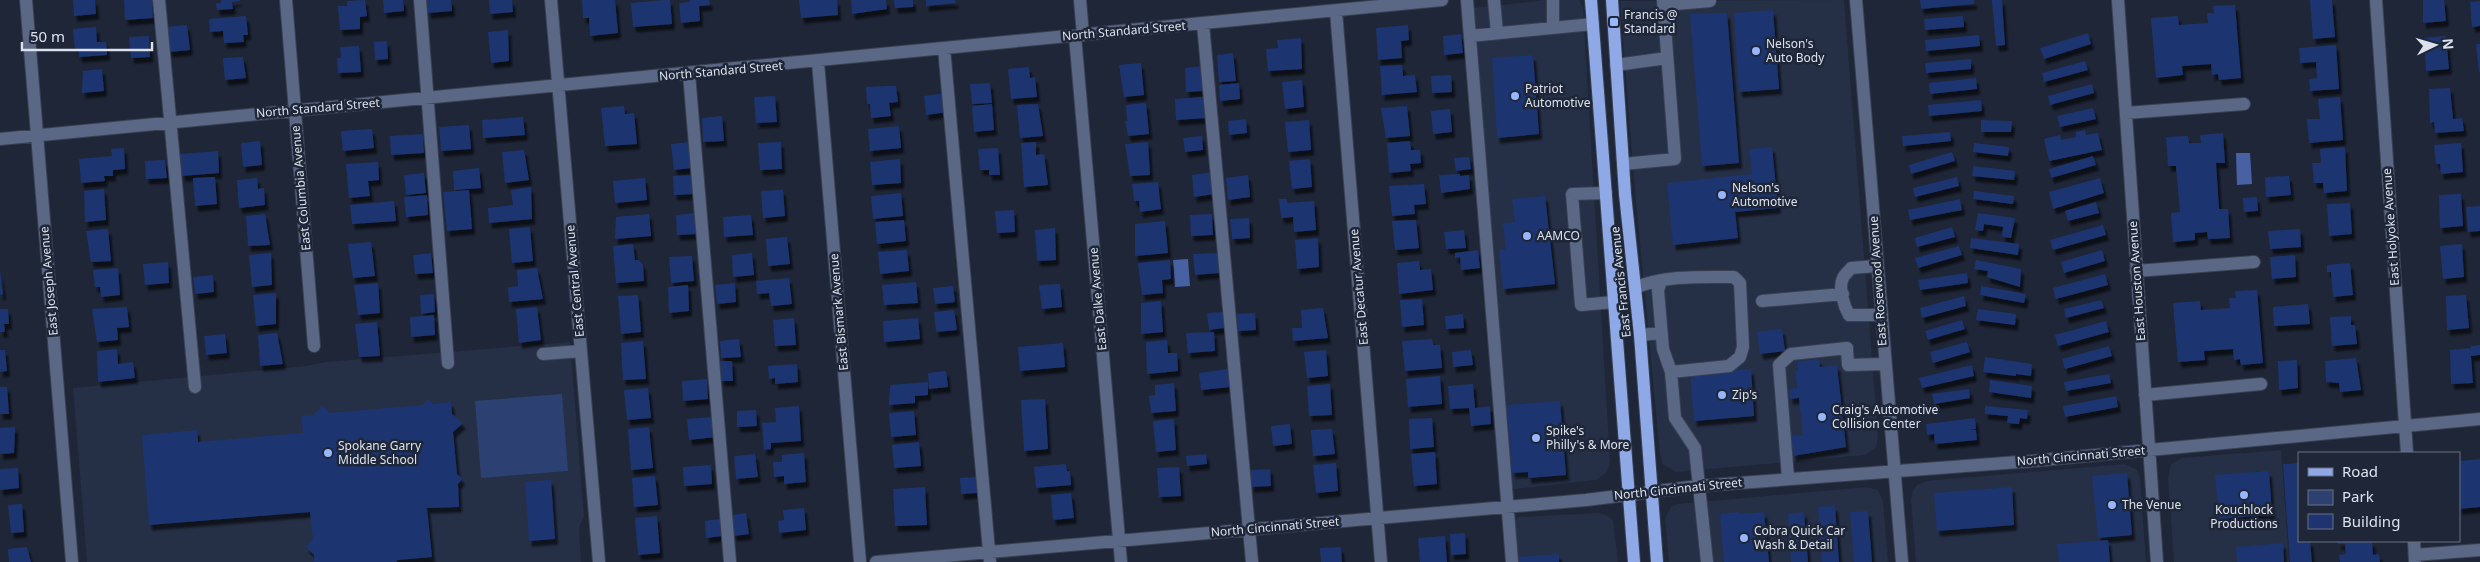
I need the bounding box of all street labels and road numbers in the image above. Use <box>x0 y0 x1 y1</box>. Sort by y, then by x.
street label: North Standard Street <box>1061 17 1187 44</box>
street label: North Standard Street <box>658 57 784 84</box>
street label: North Standard Street <box>255 94 381 121</box>
street label: East Columbia Avenue <box>287 124 314 251</box>
street label: East Holyoke Avenue <box>2378 168 2403 286</box>
street label: East Rosewood Avenue <box>1864 215 1891 347</box>
street label: East Houston Avenue <box>2124 220 2149 342</box>
street label: East Central Avenue <box>561 224 588 338</box>
street label: East Joseph Avenue <box>35 225 62 336</box>
street label: East Francis Avenue <box>1606 225 1635 338</box>
street label: East Decatur Avenue <box>1345 228 1372 346</box>
street label: East Dalke Avenue <box>1084 246 1110 351</box>
street label: East Bismark Avenue <box>825 252 852 371</box>
street label: North Cincinnati Street <box>2016 441 2146 470</box>
street label: North Cincinnati Street <box>1613 473 1744 504</box>
street label: North Cincinnati Street <box>1210 512 1340 541</box>

